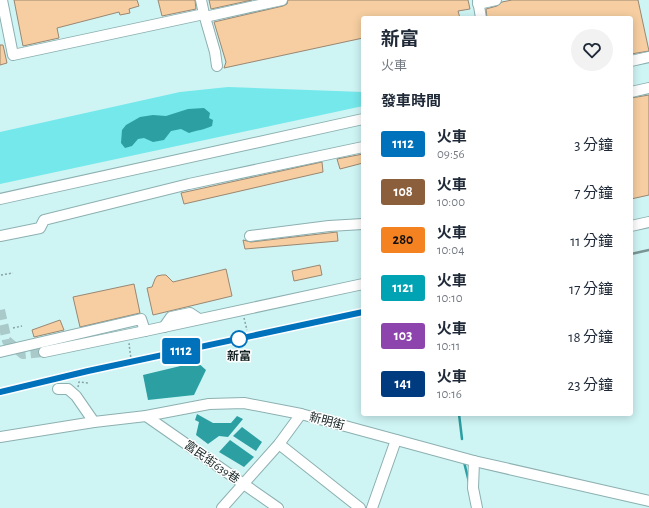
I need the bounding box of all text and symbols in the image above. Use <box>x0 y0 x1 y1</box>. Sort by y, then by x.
button: heart <box>571 29 613 71</box>
text: 新富 <box>381 30 419 49</box>
text: 火車 <box>381 60 407 73</box>
text: 發車時間 <box>381 94 441 109</box>
text: 火車 <box>437 130 467 145</box>
text: 1112 <box>392 137 414 151</box>
text: 3 分鐘 <box>574 138 613 153</box>
text: 09:56 <box>437 148 465 161</box>
text: 火車 <box>437 178 467 193</box>
text: 108 <box>393 185 413 199</box>
text: 7 分鐘 <box>574 186 613 201</box>
text: 10:00 <box>437 196 465 209</box>
text: 火車 <box>437 226 467 241</box>
text: 280 <box>393 233 413 247</box>
text: 11 分鐘 <box>570 234 613 249</box>
text: 10:04 <box>437 244 464 257</box>
text: 火車 <box>437 274 467 289</box>
text: 1121 <box>392 281 414 295</box>
text: 17 分鐘 <box>569 282 613 297</box>
text: 10:10 <box>437 292 463 305</box>
text: 火車 <box>437 322 467 337</box>
text: 103 <box>394 329 412 343</box>
marker: 新富 <box>230 330 248 348</box>
text: 18 分鐘 <box>568 330 613 345</box>
line badge: 1112 <box>153 338 209 364</box>
text: 10:11 <box>437 340 460 353</box>
text: 1112 <box>170 344 192 358</box>
place label: 新富 <box>227 349 251 362</box>
text: 火車 <box>437 370 467 385</box>
text: 141 <box>394 377 412 391</box>
text: 23 分鐘 <box>568 378 613 393</box>
text: 10:16 <box>437 388 462 401</box>
street label: 新明街 <box>308 410 346 431</box>
street label: 富民街639巷 <box>182 438 242 485</box>

